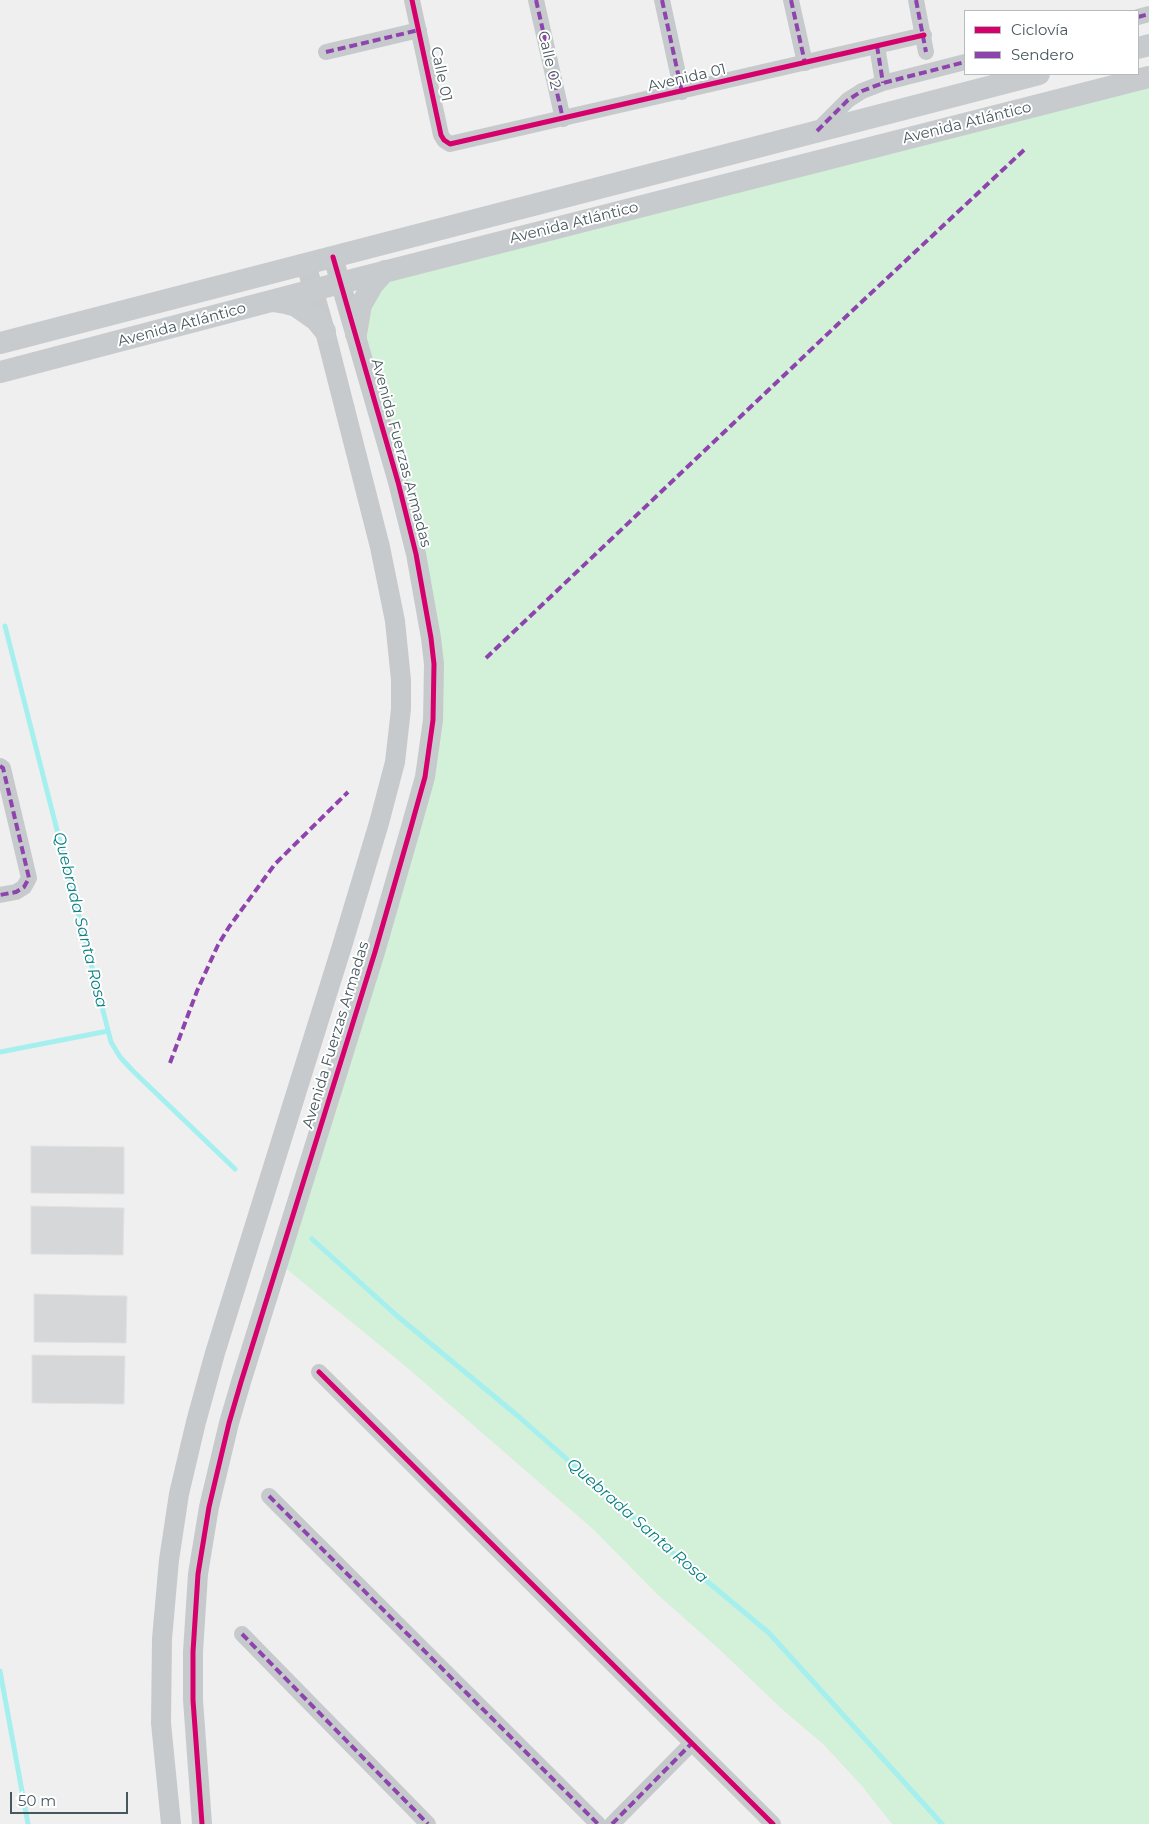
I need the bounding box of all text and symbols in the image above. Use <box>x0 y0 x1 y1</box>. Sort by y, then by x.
legend <box>964 10 1139 75</box>
text: Ciclovía <box>1011 20 1068 39</box>
street label: Calle 02 <box>534 29 564 91</box>
street label: Calle 01 <box>426 45 456 103</box>
text: Sendero <box>1011 45 1074 64</box>
street label: Avenida 01 <box>646 60 728 96</box>
street label: Avenida Atlántico <box>901 98 1033 148</box>
street label: Avenida Atlántico <box>508 198 640 248</box>
street label: Avenida Atlántico <box>116 299 248 351</box>
street label: Avenida Fuerzas Armadas <box>367 357 435 549</box>
water label: Quebrada Santa Rosa <box>49 830 111 1010</box>
street label: Avenida Fuerzas Armadas <box>299 939 373 1131</box>
water label: Quebrada Santa Rosa <box>563 1454 711 1588</box>
scale bar <box>12 1782 130 1814</box>
text: 50 m <box>18 1791 56 1810</box>

